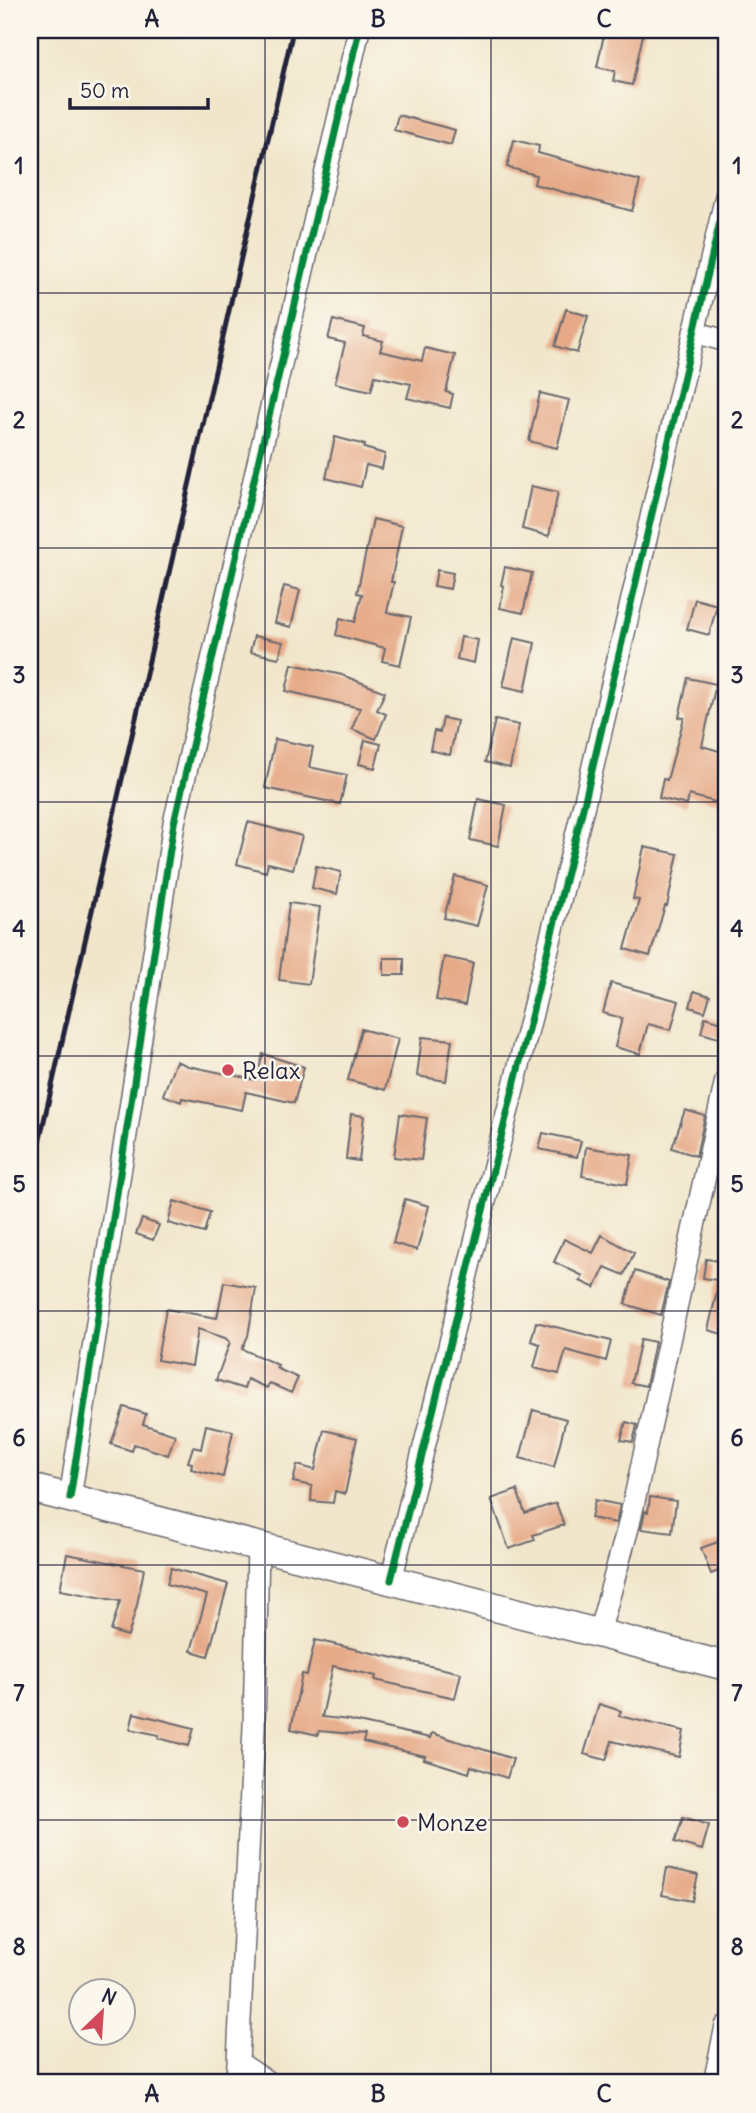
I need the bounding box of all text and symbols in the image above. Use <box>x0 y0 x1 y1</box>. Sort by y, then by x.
text: A <box>145 4 160 33</box>
text: B <box>370 4 386 33</box>
text: C <box>596 4 612 33</box>
scale bar <box>70 66 208 110</box>
text: 50 m <box>80 77 129 104</box>
text: 1 <box>14 151 24 180</box>
text: 1 <box>732 151 742 180</box>
text: 2 <box>13 405 26 434</box>
text: 2 <box>731 405 744 434</box>
text: 3 <box>12 660 26 689</box>
text: 3 <box>730 660 744 689</box>
text: 4 <box>12 914 26 943</box>
text: 4 <box>730 914 744 943</box>
place label: Relax <box>242 1055 301 1085</box>
marker: Relax <box>220 1062 236 1078</box>
text: 5 <box>12 1169 26 1198</box>
text: 5 <box>730 1169 744 1198</box>
text: 6 <box>12 1423 26 1452</box>
text: 6 <box>730 1423 744 1452</box>
text: 7 <box>13 1678 25 1707</box>
text: 7 <box>731 1678 743 1707</box>
place label: Monze <box>417 1807 488 1837</box>
marker: Monze <box>395 1814 411 1830</box>
text: 8 <box>12 1932 26 1961</box>
text: 8 <box>730 1932 744 1961</box>
north arrow <box>66 1976 136 2046</box>
text: N <box>98 1983 120 2010</box>
text: A <box>145 2079 160 2108</box>
text: B <box>370 2079 386 2108</box>
text: C <box>596 2079 612 2108</box>

